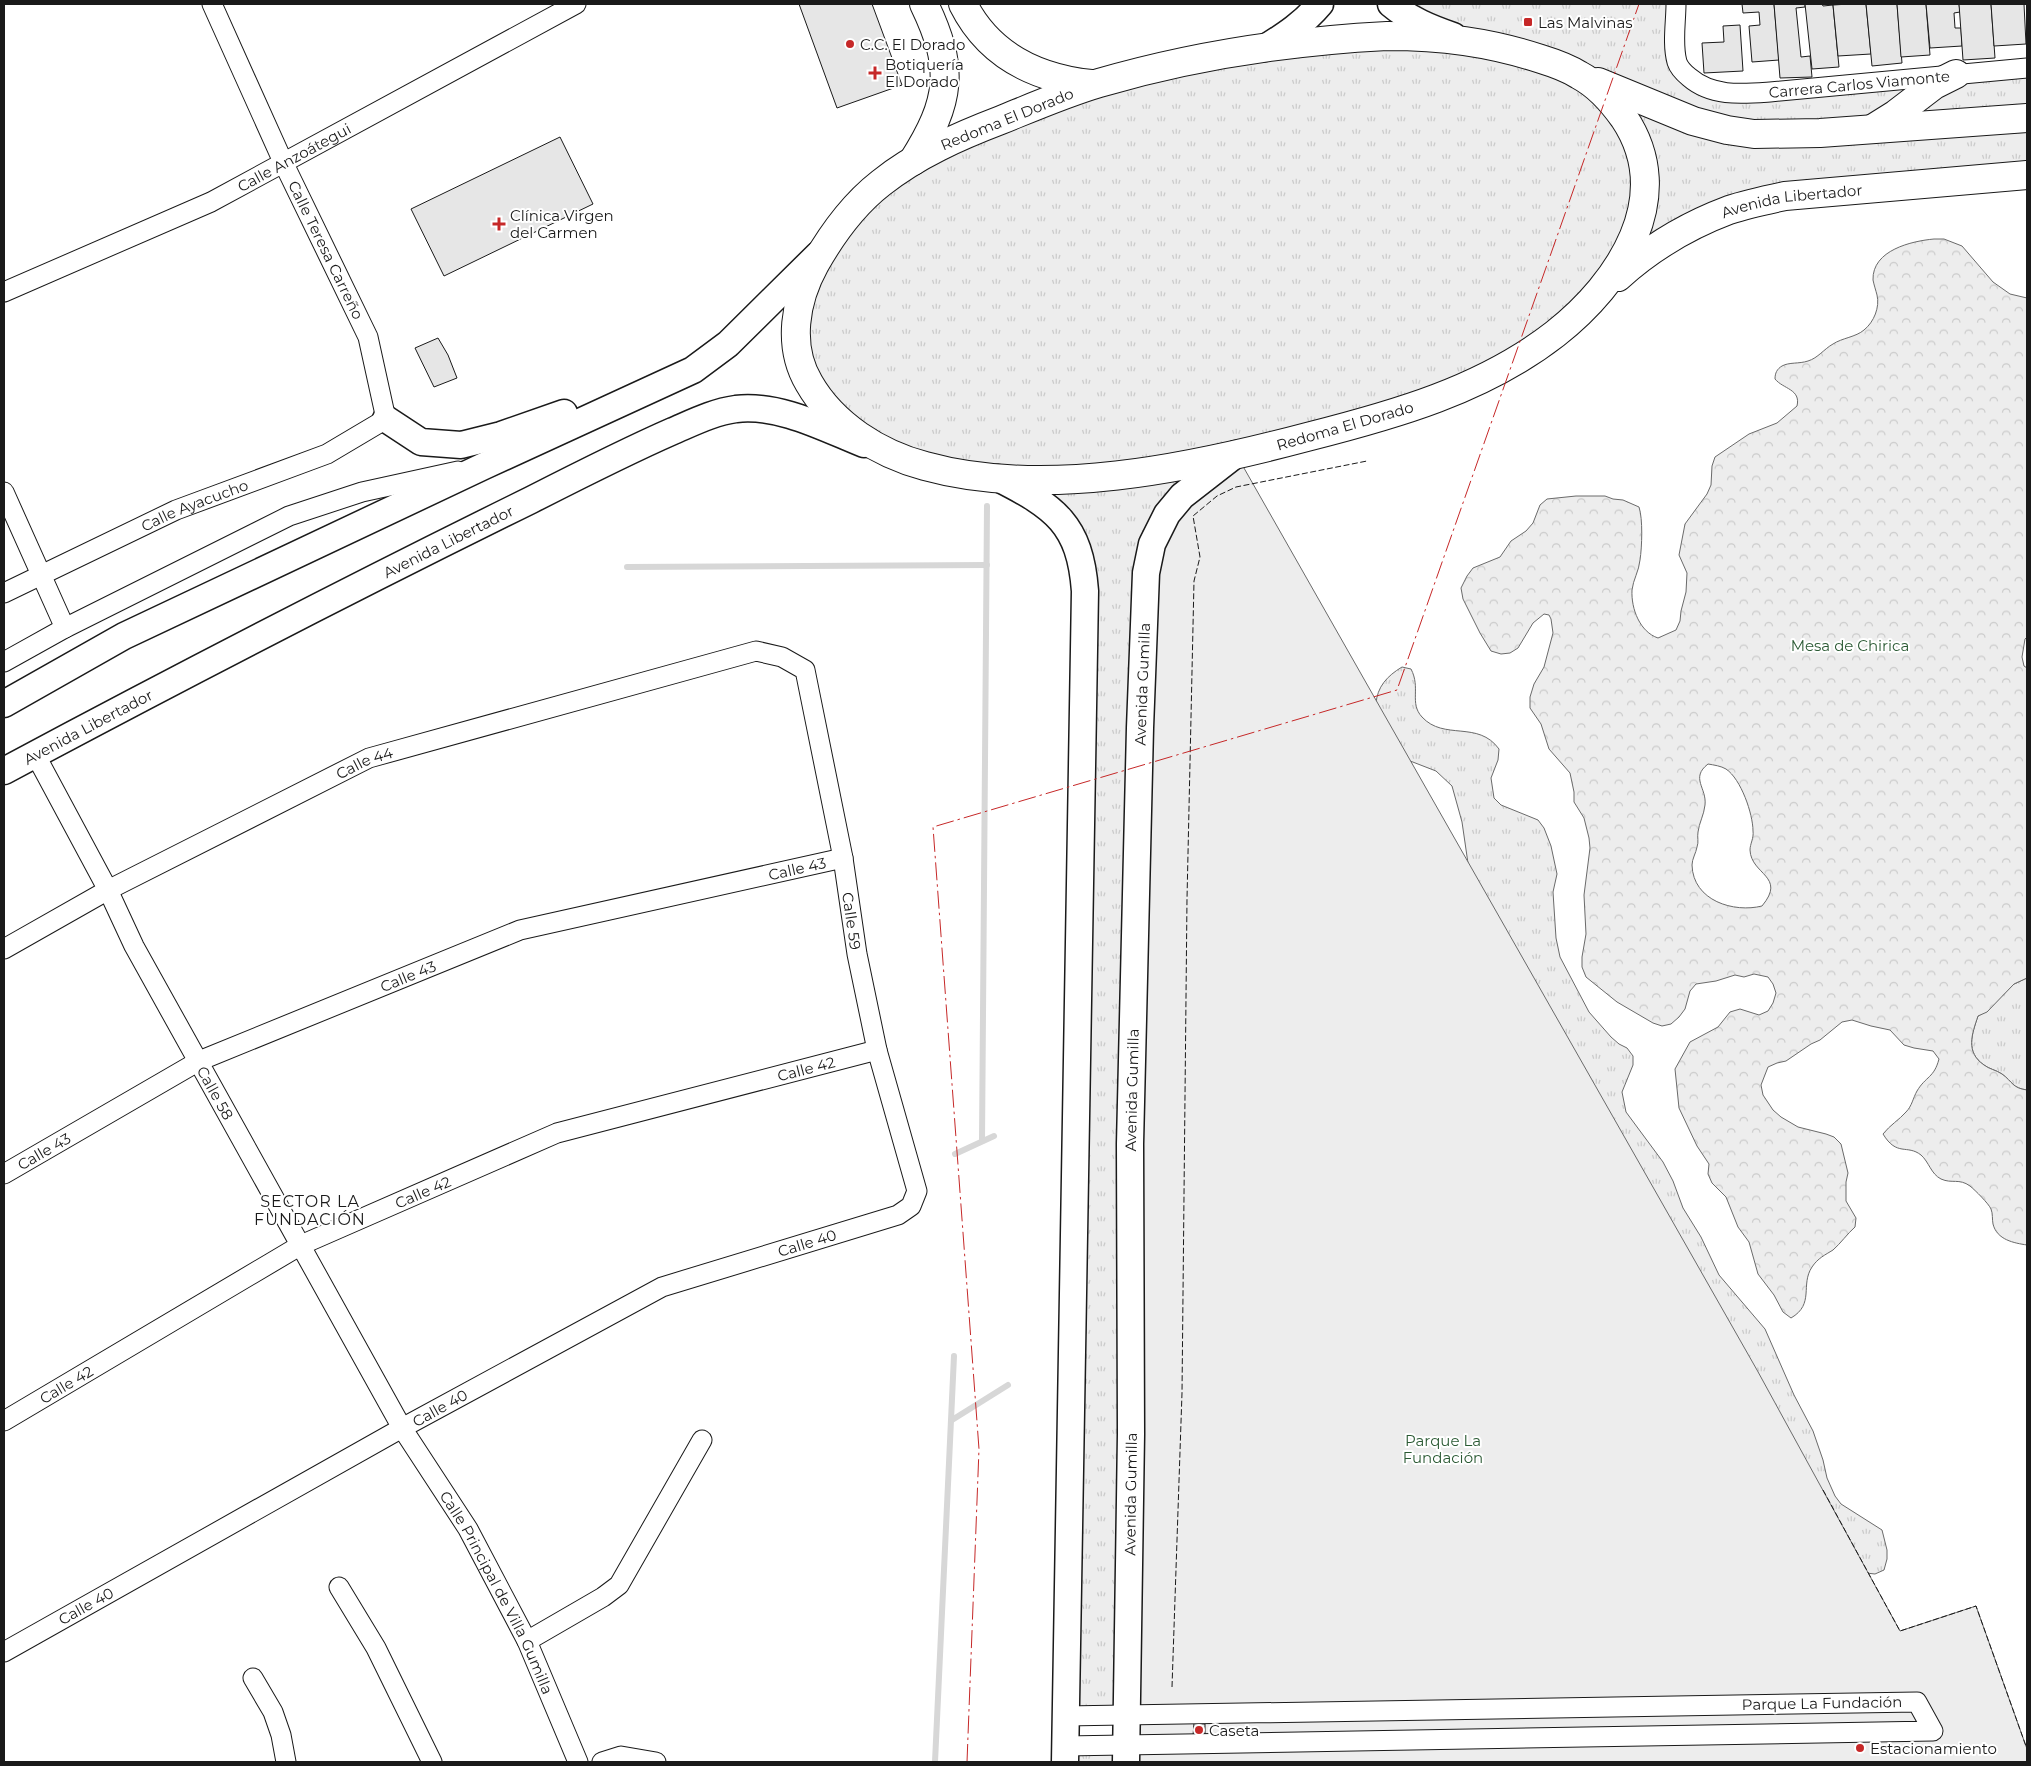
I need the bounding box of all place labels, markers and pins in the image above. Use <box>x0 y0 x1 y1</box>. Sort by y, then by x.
place label: Las Malvinas <box>1538 13 1633 32</box>
marker: Las Malvinas <box>1522 16 1534 28</box>
place label: C.C. El Dorado <box>860 35 965 54</box>
marker: C.C. El Dorado <box>844 38 856 50</box>
place label: Botiquería El Dorado <box>885 55 964 91</box>
marker: Botiquería El Dorado <box>869 67 881 79</box>
place label: Clínica Virgen del Carmen <box>510 206 614 242</box>
marker: Clínica Virgen del Carmen <box>492 217 506 231</box>
place label: Caseta <box>1209 1721 1259 1740</box>
marker: Caseta <box>1193 1724 1205 1736</box>
place label: Estacionamiento <box>1870 1739 1997 1758</box>
marker: Estacionamiento <box>1854 1742 1866 1754</box>

